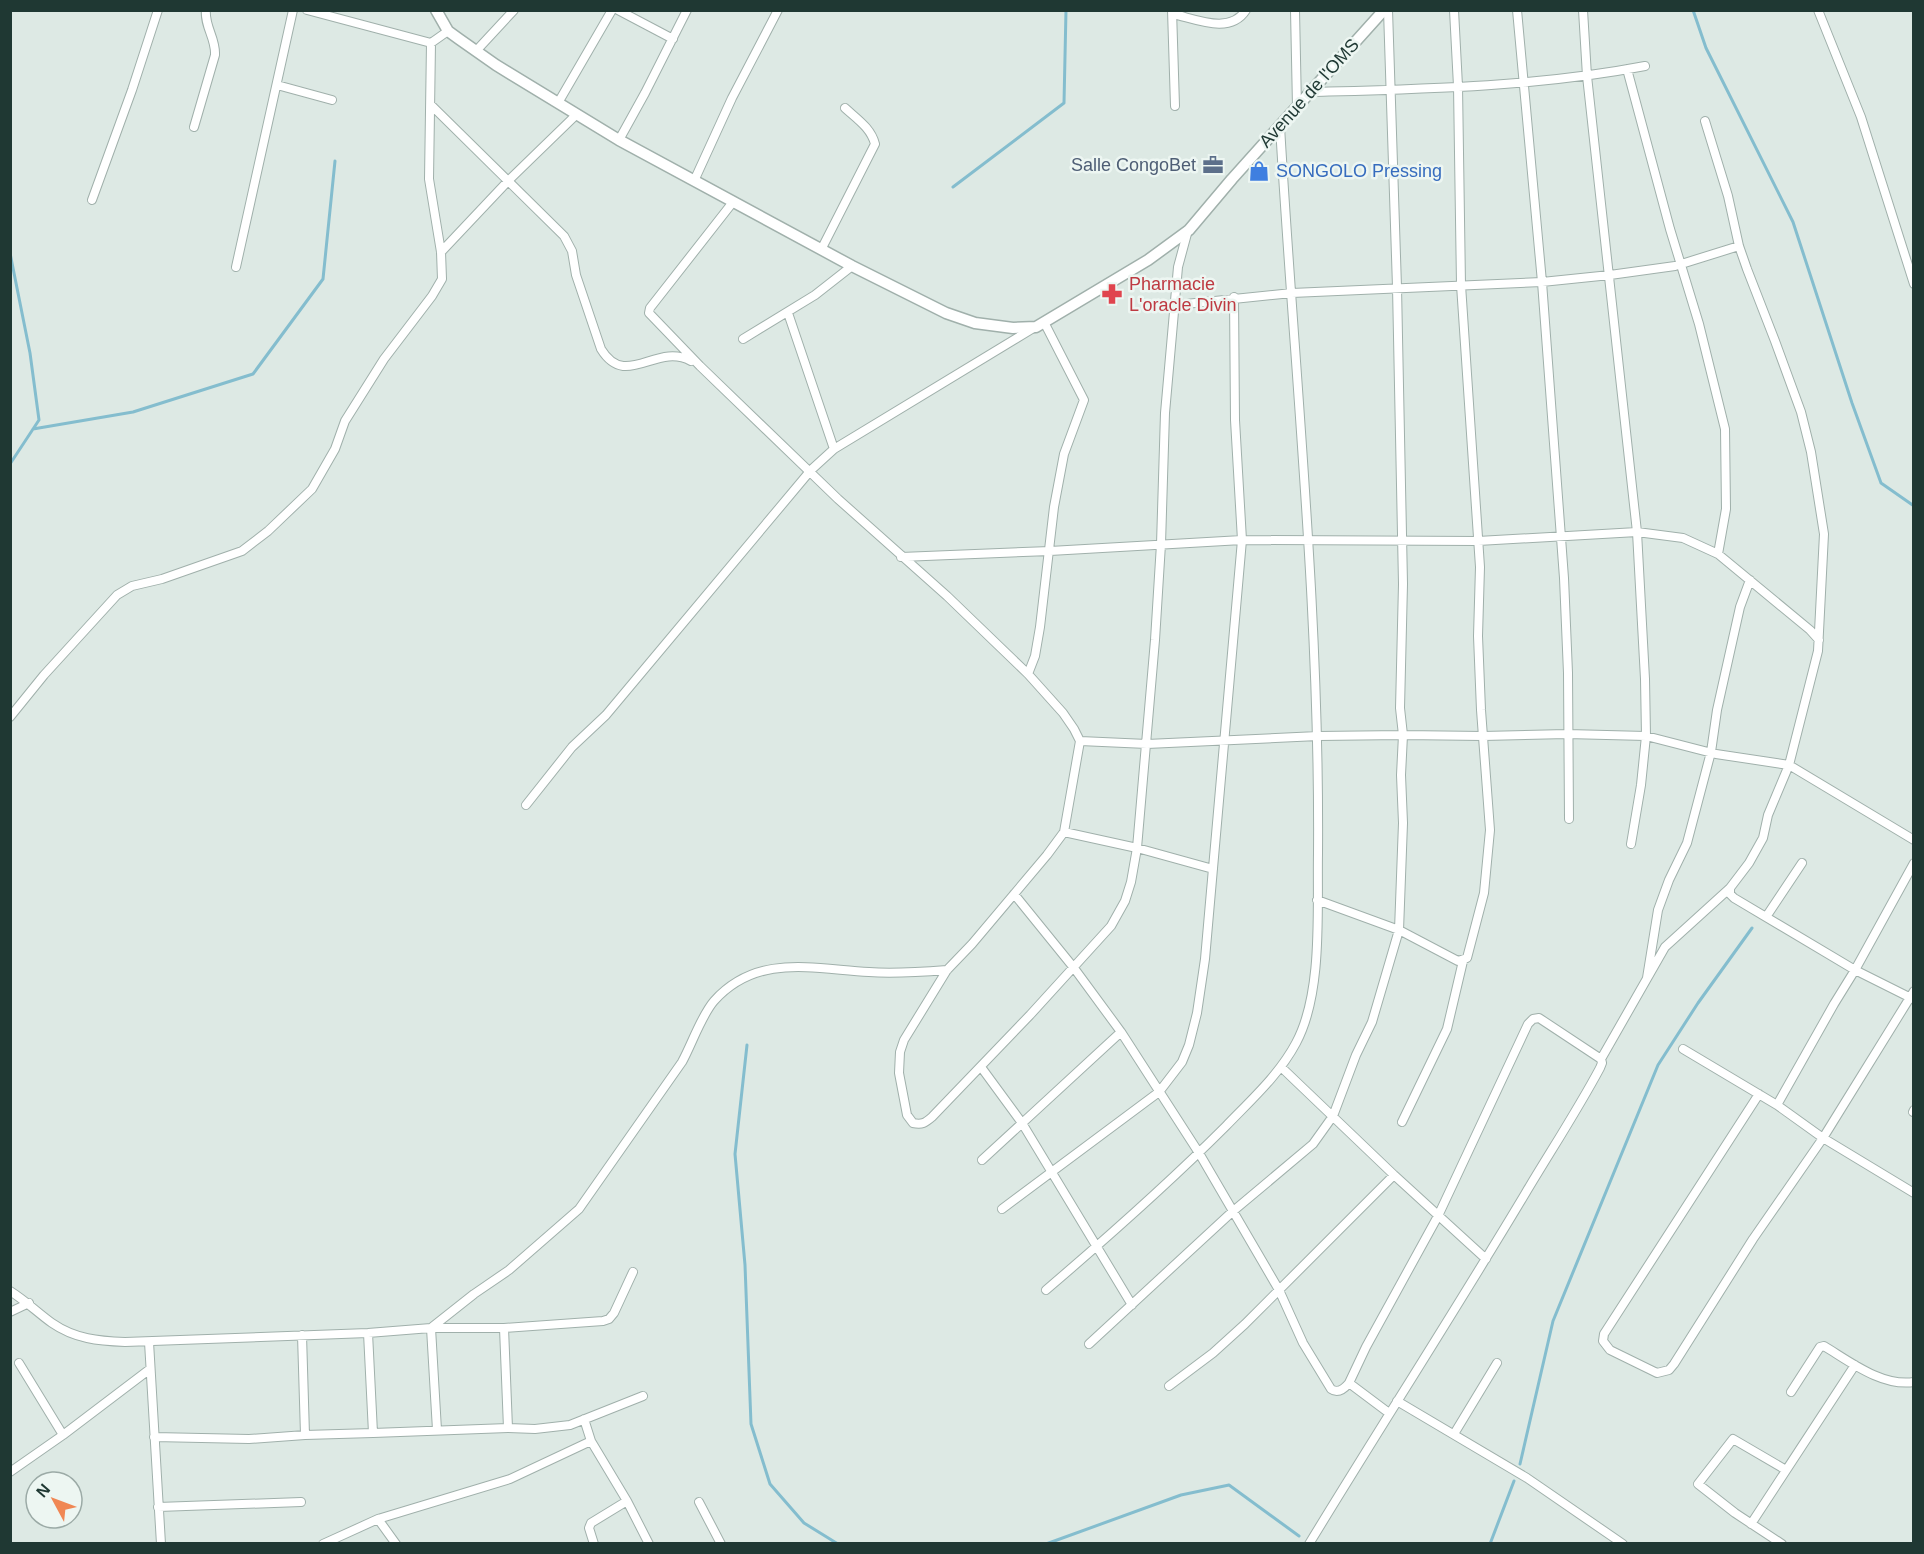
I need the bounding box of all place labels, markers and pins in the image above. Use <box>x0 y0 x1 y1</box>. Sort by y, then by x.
office icon: Salle CongoBet <box>1201 153 1225 177</box>
place label: Salle CongoBet <box>1071 155 1196 175</box>
shop icon: SONGOLO Pressing <box>1247 159 1271 183</box>
place label: SONGOLO Pressing <box>1276 161 1442 181</box>
place label: Pharmacie L'oracle Divin <box>1129 274 1236 315</box>
pharmacy icon: Pharmacie L'oracle Divin <box>1100 282 1124 306</box>

